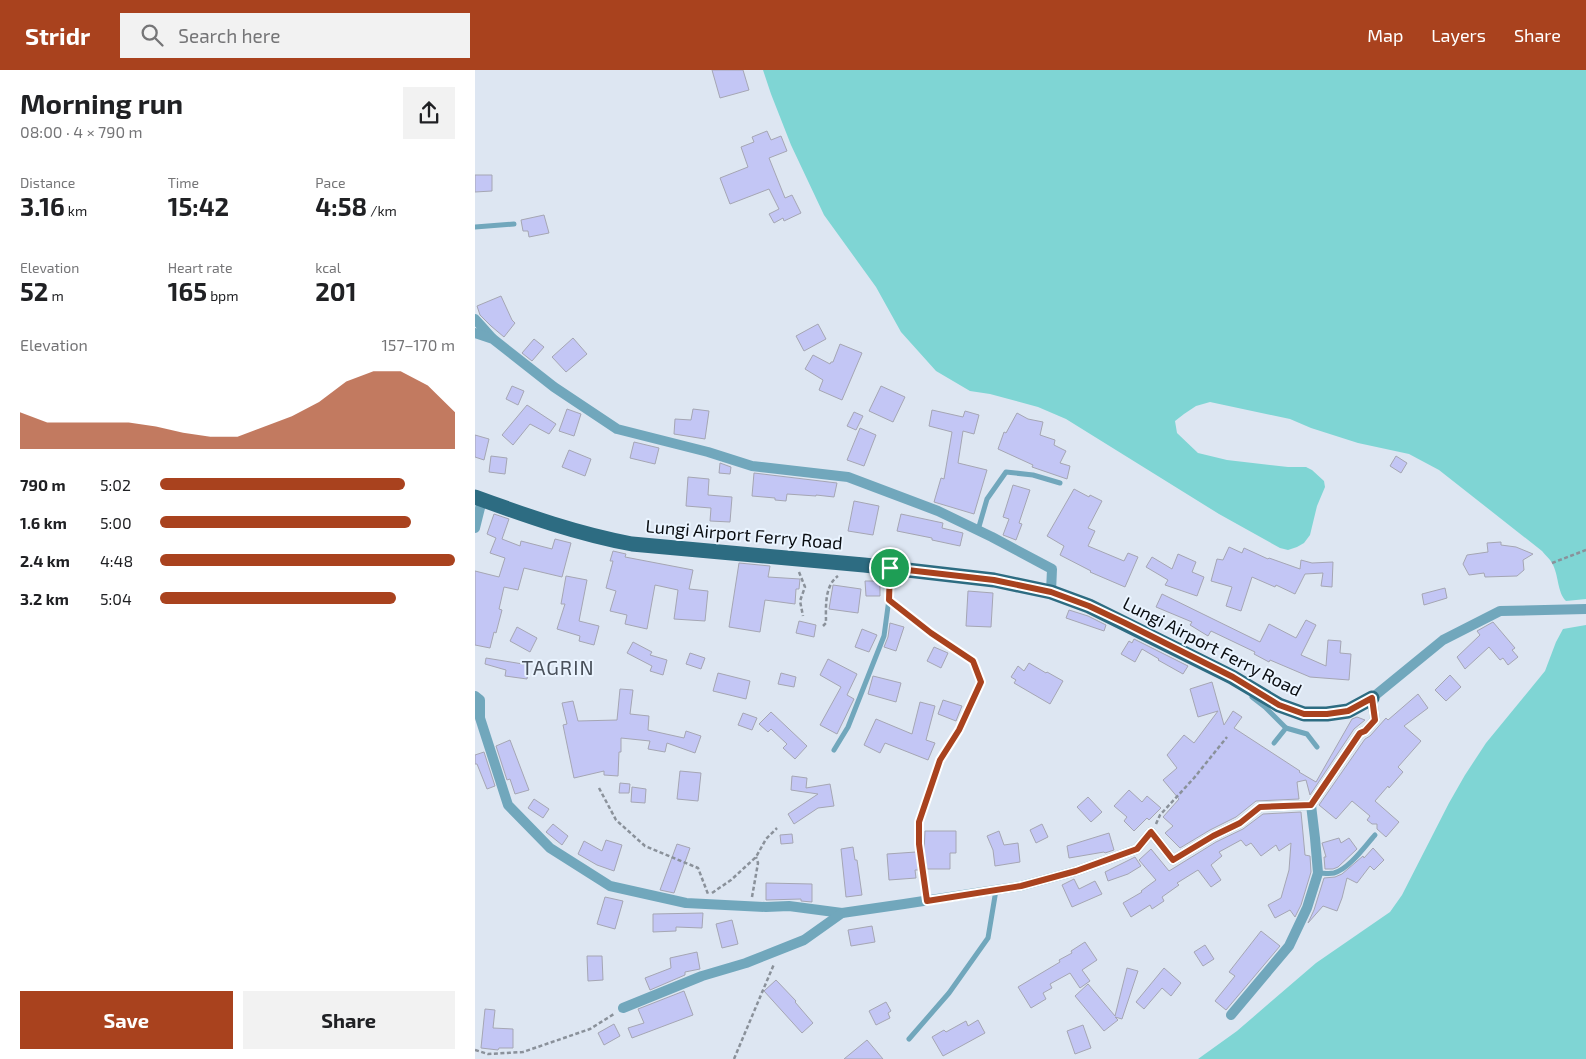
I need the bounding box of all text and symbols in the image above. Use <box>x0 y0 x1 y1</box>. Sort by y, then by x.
search box <box>120 13 470 58</box>
text: Stridr <box>25 21 90 50</box>
icon: search <box>138 21 166 49</box>
text: Search here <box>178 24 280 47</box>
text: Map <box>1367 24 1403 46</box>
text: Layers <box>1431 24 1486 46</box>
text: Share <box>1514 24 1561 46</box>
text: Morning run <box>20 86 183 120</box>
button: share <box>403 87 455 139</box>
text: 08:00 · 4 × 790 m <box>20 122 143 141</box>
text: Distance <box>20 174 75 191</box>
text: Time <box>168 174 199 191</box>
text: Pace <box>315 174 345 191</box>
text: 3.16 <box>20 191 65 221</box>
text: 15:42 <box>168 191 229 221</box>
text: 4:58 <box>315 191 367 221</box>
text: km <box>65 202 87 219</box>
text: /km <box>367 202 397 219</box>
text: Elevation <box>20 259 79 276</box>
text: Heart rate <box>168 259 232 276</box>
text: kcal <box>315 259 341 276</box>
text: 52 <box>20 276 48 306</box>
text: 165 <box>168 276 207 306</box>
text: 201 <box>315 276 356 306</box>
text: m <box>48 287 64 304</box>
text: bpm <box>207 287 239 304</box>
text: Elevation <box>20 335 88 354</box>
text: 157–170 m <box>381 335 455 354</box>
text: 790 m <box>20 475 66 494</box>
text: 5:02 <box>100 475 131 494</box>
text: 1.6 km <box>20 513 67 532</box>
text: 5:00 <box>100 513 132 532</box>
street label: Lungi Airport Ferry Road <box>645 514 844 554</box>
pin <box>869 547 911 589</box>
text: 2.4 km <box>20 551 70 570</box>
text: 4:48 <box>100 551 133 570</box>
icon: arrive <box>876 554 904 582</box>
text: 3.2 km <box>20 589 69 608</box>
text: 5:04 <box>100 589 132 608</box>
street label: Lungi Airport Ferry Road <box>1119 591 1306 701</box>
district label: TAGRIN <box>521 655 595 679</box>
button: Save <box>20 991 233 1049</box>
button: Share <box>243 991 455 1049</box>

